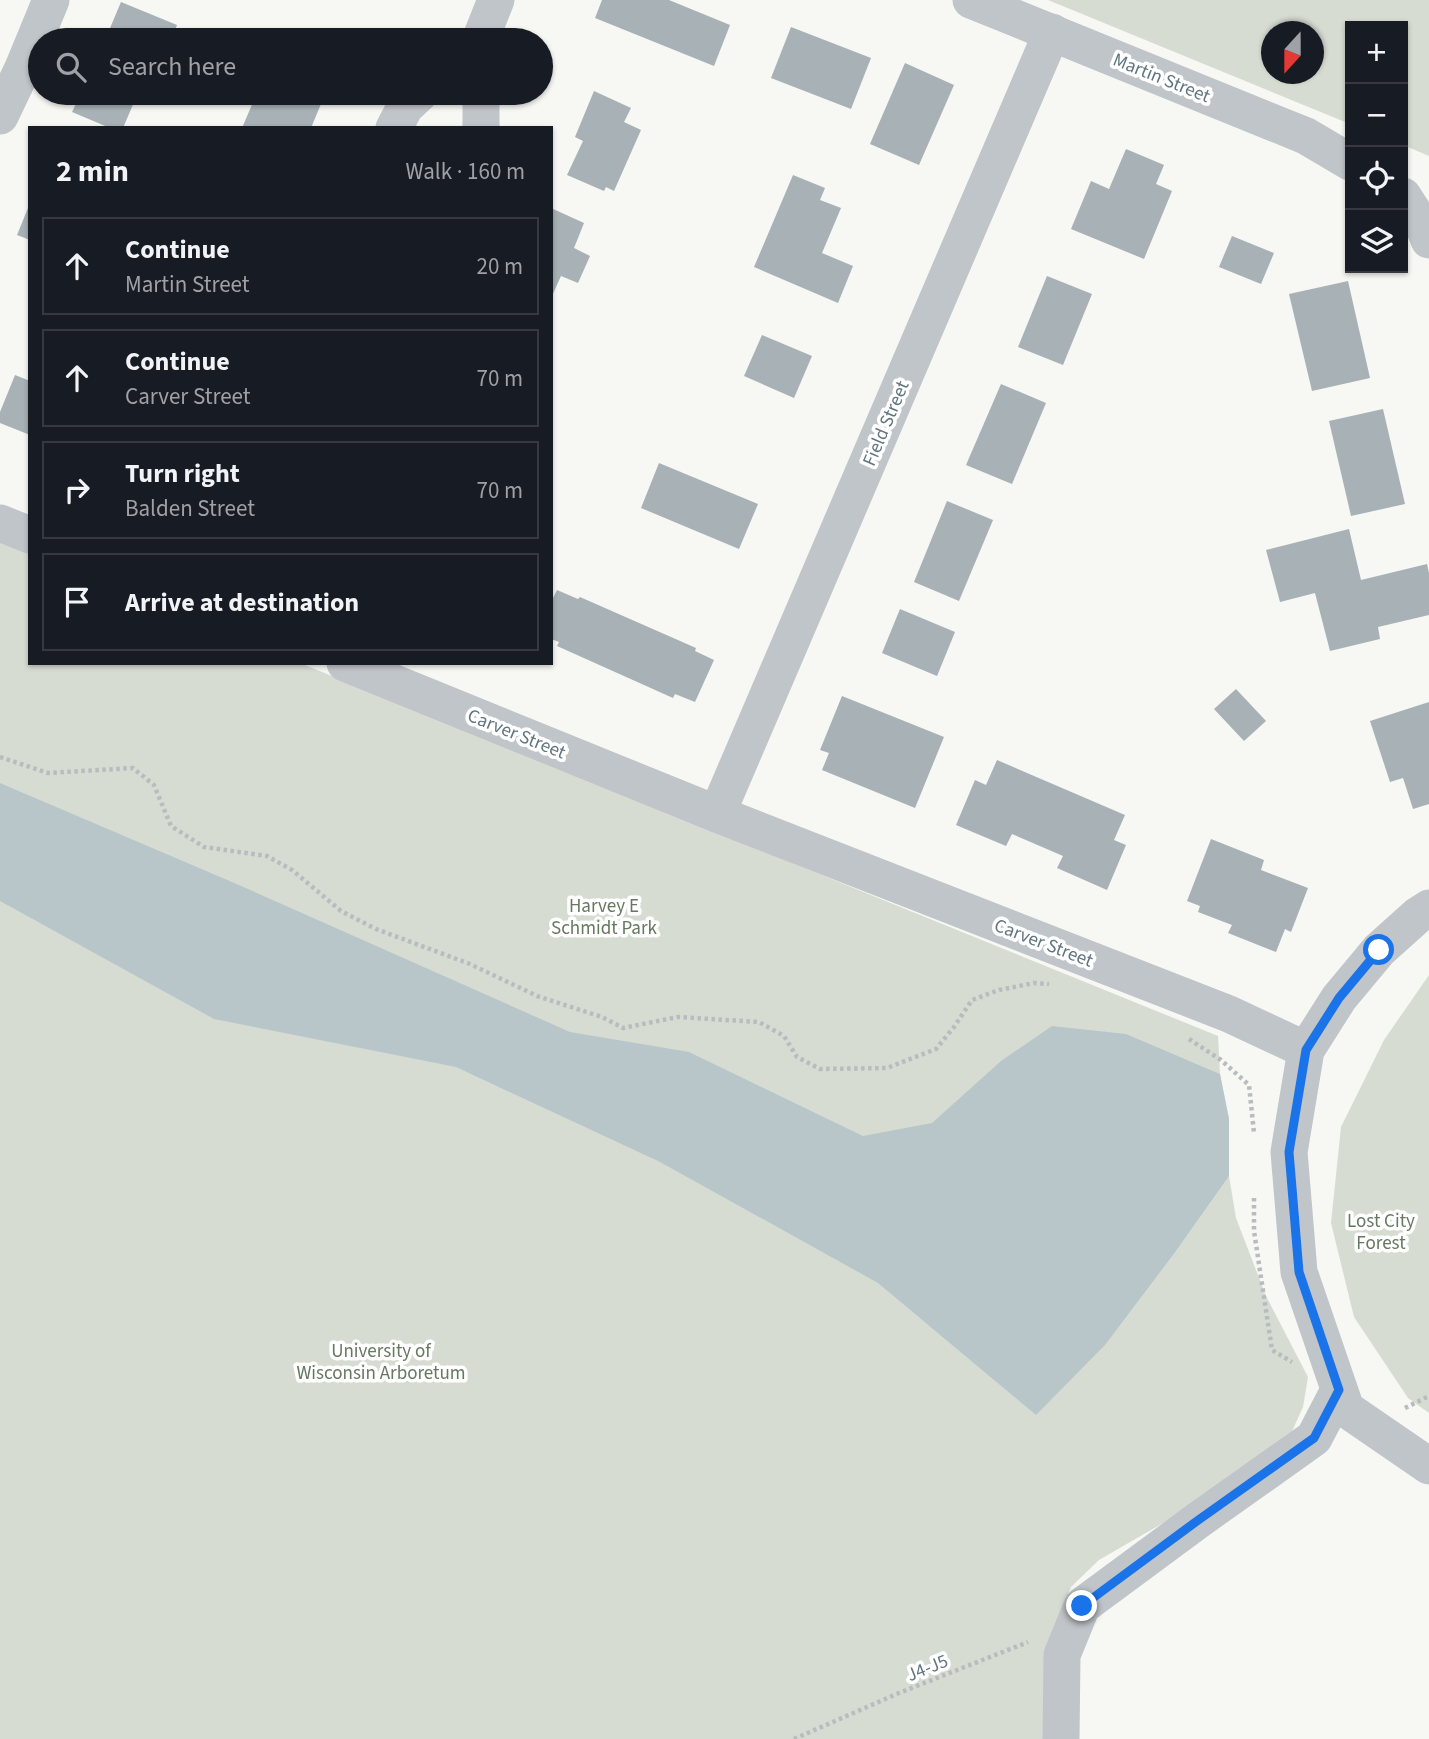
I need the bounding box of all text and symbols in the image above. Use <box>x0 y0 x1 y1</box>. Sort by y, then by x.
north arrow <box>1261 21 1324 84</box>
map controls <box>1345 21 1408 273</box>
button: + <box>1345 21 1408 84</box>
search box <box>28 28 553 105</box>
street label: Martin Street <box>1109 47 1215 110</box>
icon: search <box>52 48 90 86</box>
text: Search here <box>108 48 236 85</box>
button: − <box>1345 84 1408 147</box>
button: locate <box>1345 147 1408 210</box>
text: 2 min <box>56 150 129 193</box>
text: Walk · 160 m <box>406 155 525 188</box>
button: layers <box>1345 210 1408 273</box>
text: Continue <box>125 231 230 268</box>
icon: ahead <box>58 247 96 285</box>
text: 20 m <box>476 250 523 283</box>
text: Martin Street <box>125 268 250 301</box>
text: Continue <box>125 343 230 380</box>
icon: ahead <box>58 359 96 397</box>
text: 70 m <box>476 362 523 395</box>
street label: Field Street <box>856 376 917 470</box>
text: Carver Street <box>125 380 251 413</box>
text: Turn right <box>125 455 240 492</box>
icon: right <box>58 471 96 509</box>
text: 70 m <box>476 474 523 507</box>
text: Balden Street <box>125 492 255 525</box>
icon: arrive <box>58 583 96 621</box>
text: Arrive at destination <box>125 584 359 621</box>
street label: Carver Street <box>463 702 570 767</box>
park label: Harvey E Schmidt Park <box>551 893 658 942</box>
street label: Carver Street <box>990 912 1097 975</box>
route start <box>1363 934 1394 965</box>
park label: Lost City Forest <box>1347 1208 1415 1257</box>
park label: University of Wisconsin Arboretum <box>296 1338 466 1387</box>
route end <box>1066 1590 1097 1621</box>
street label: J4-J5 <box>903 1648 952 1689</box>

